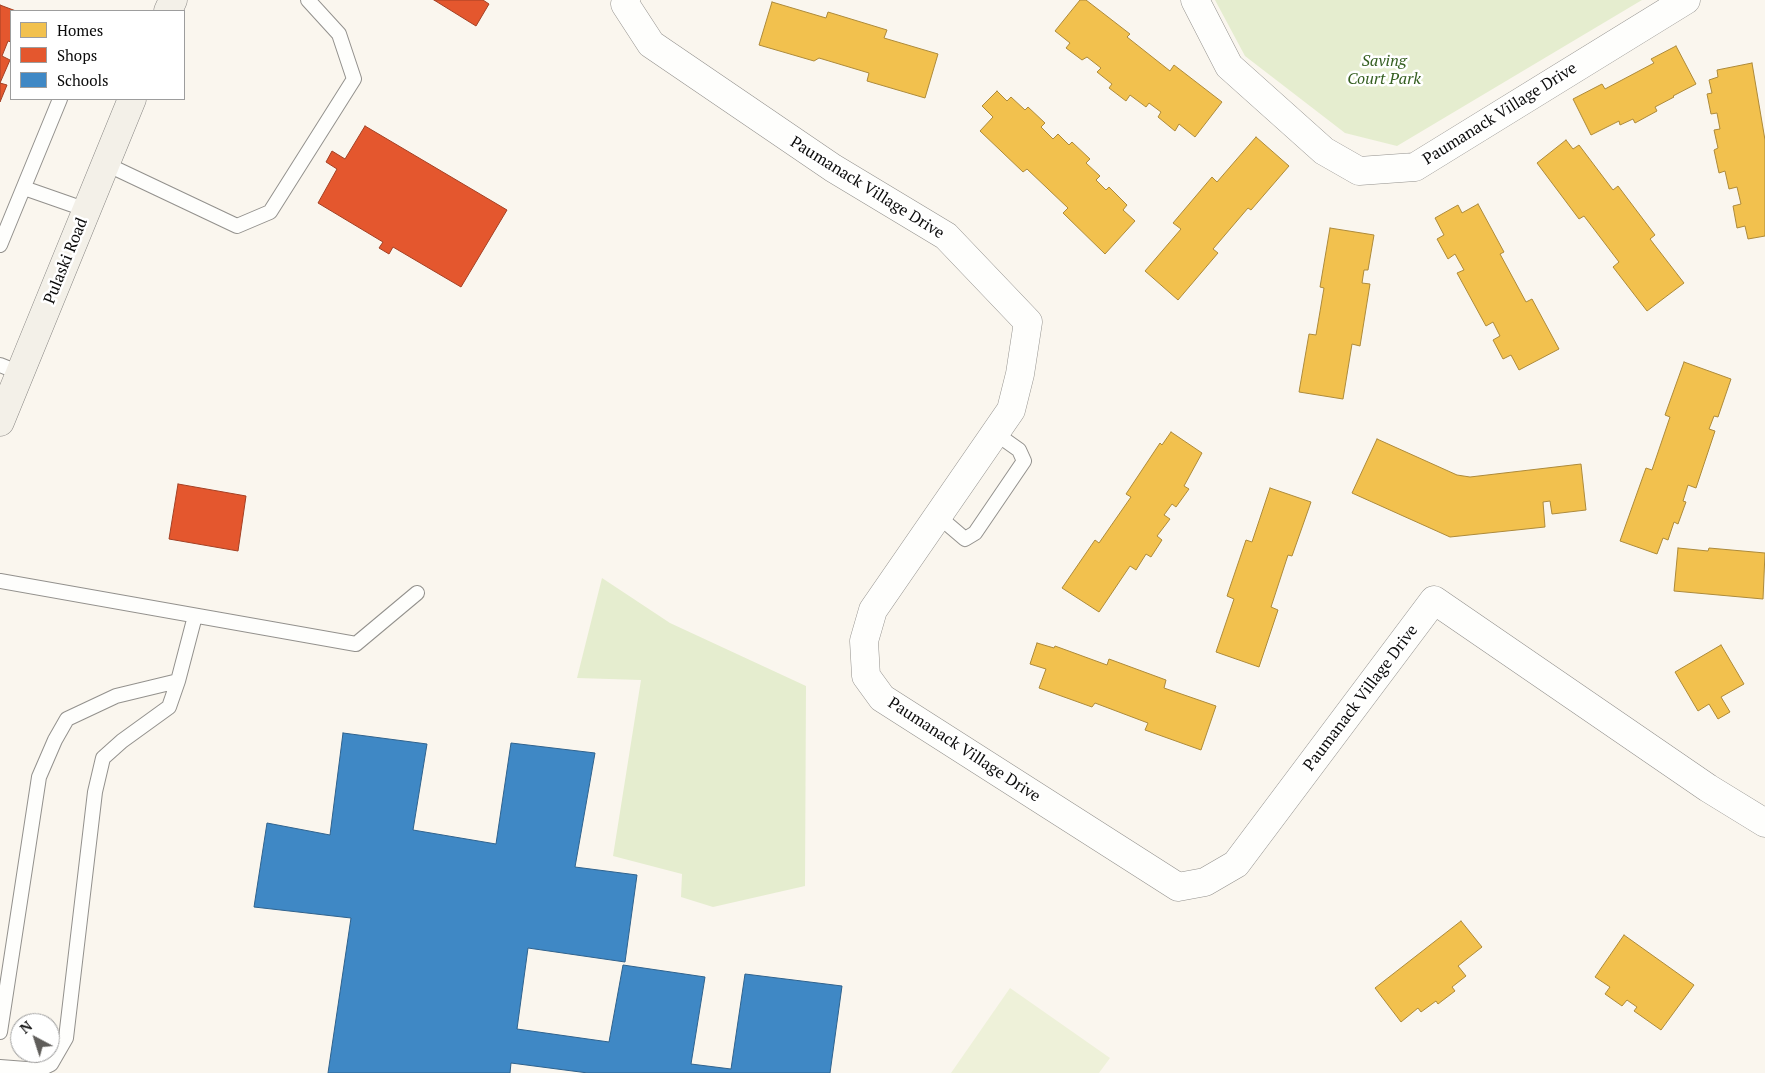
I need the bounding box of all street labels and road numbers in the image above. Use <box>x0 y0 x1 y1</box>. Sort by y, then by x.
street label: Paumanack Village Drive <box>1420 59 1580 169</box>
street label: Paumanack Village Drive <box>787 133 947 243</box>
street label: Pulaski Road <box>40 215 92 307</box>
street label: Paumanack Village Drive <box>1300 621 1422 775</box>
street label: Paumanack Village Drive <box>884 694 1044 806</box>

